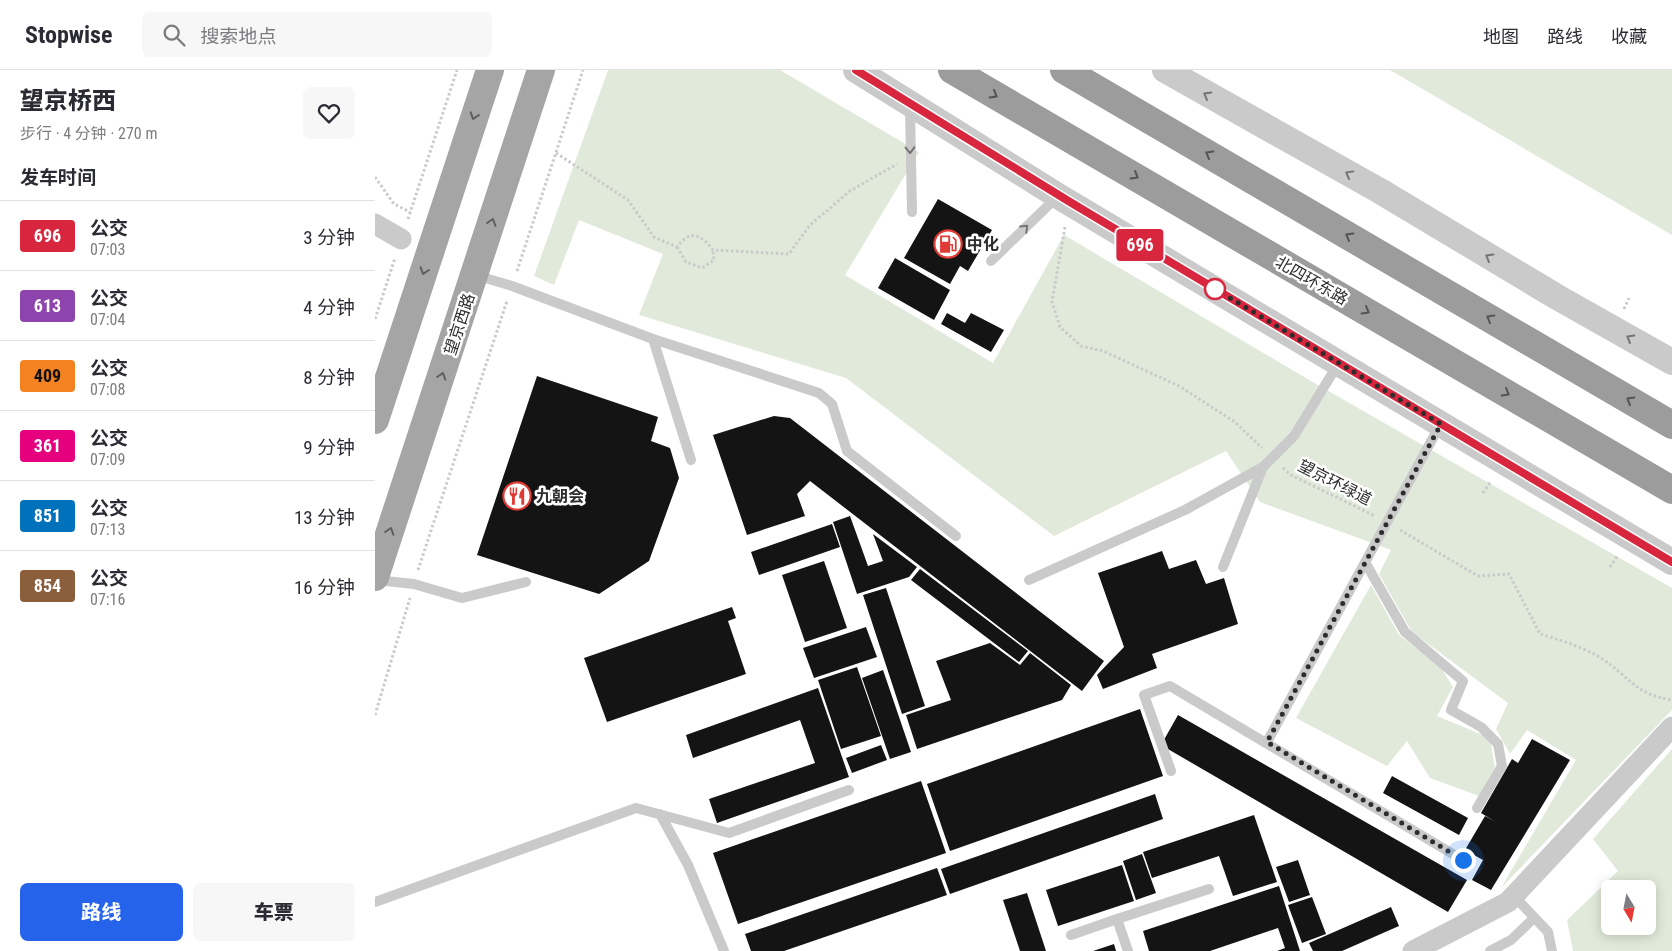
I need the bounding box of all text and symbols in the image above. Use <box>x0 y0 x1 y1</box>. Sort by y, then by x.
search box <box>142 12 492 57</box>
text: Stopwise <box>25 21 112 49</box>
icon: search <box>160 21 188 49</box>
text: 搜索地点 <box>200 25 276 48</box>
text: 地图 <box>1483 26 1519 47</box>
text: 路线 <box>1547 26 1583 47</box>
text: 收藏 <box>1611 26 1647 47</box>
text: 望京桥西 <box>20 87 116 115</box>
button: heart <box>303 87 355 139</box>
one-way arrow <box>989 88 998 98</box>
one-way arrow <box>1204 91 1213 101</box>
one-way arrow <box>470 112 480 120</box>
text: 步行 · 4 分钟 · 270 m <box>20 124 157 143</box>
one-way arrow <box>905 147 916 155</box>
one-way arrow <box>1205 151 1214 161</box>
text: 发车时间 <box>20 166 96 189</box>
one-way arrow <box>1129 170 1138 180</box>
one-way arrow <box>1346 170 1355 180</box>
text: 公交 <box>90 217 128 240</box>
one-way arrow <box>487 218 497 227</box>
text: 696 <box>34 225 61 246</box>
one-way arrow <box>1019 225 1028 234</box>
text: 3 分钟 <box>303 226 355 249</box>
fuel station icon: 中化 <box>933 229 963 259</box>
line badge: 696 <box>1111 229 1169 261</box>
one-way arrow <box>1346 233 1355 243</box>
text: 696 <box>1126 234 1154 255</box>
place label: 中化 <box>967 235 999 254</box>
text: 07:03 <box>90 240 125 259</box>
street label: 北四环东路 <box>1272 252 1351 309</box>
one-way arrow <box>1486 253 1495 263</box>
one-way arrow <box>419 266 429 274</box>
unlabelled marker <box>1204 278 1226 300</box>
text: 公交 <box>90 287 128 310</box>
street label: 望京西路 <box>441 291 478 358</box>
text: 613 <box>34 295 61 316</box>
text: 4 分钟 <box>303 296 355 319</box>
one-way arrow <box>1360 305 1369 315</box>
text: 07:04 <box>90 310 125 329</box>
one-way arrow <box>1486 315 1495 325</box>
one-way arrow <box>1626 334 1635 344</box>
text: 公交 <box>90 357 128 380</box>
text: 409 <box>34 365 61 386</box>
text: 8 分钟 <box>303 366 355 389</box>
one-way arrow <box>436 373 446 381</box>
text: 07:08 <box>90 380 125 399</box>
one-way arrow <box>1501 387 1510 397</box>
one-way arrow <box>1626 397 1635 407</box>
text: 公交 <box>90 427 128 450</box>
text: 361 <box>34 435 61 456</box>
text: 9 分钟 <box>303 436 355 459</box>
text: 07:09 <box>90 450 125 469</box>
street label: 望京环绿道 <box>1295 456 1375 509</box>
restaurant icon: 九朝会 <box>502 481 532 511</box>
place label: 九朝会 <box>536 487 584 506</box>
text: 公交 <box>90 497 128 520</box>
text: 851 <box>34 505 61 526</box>
text: 13 分钟 <box>294 506 355 529</box>
text: 07:13 <box>90 520 125 539</box>
one-way arrow <box>385 527 395 535</box>
text: 公交 <box>90 567 128 590</box>
text: 854 <box>34 575 61 596</box>
text: 16 分钟 <box>294 576 355 599</box>
text: 07:16 <box>90 590 125 609</box>
your location <box>1451 848 1476 873</box>
north arrow <box>1601 880 1656 935</box>
map controls <box>1601 880 1656 935</box>
button: 路线 <box>20 883 183 941</box>
button: 车票 <box>193 883 355 941</box>

